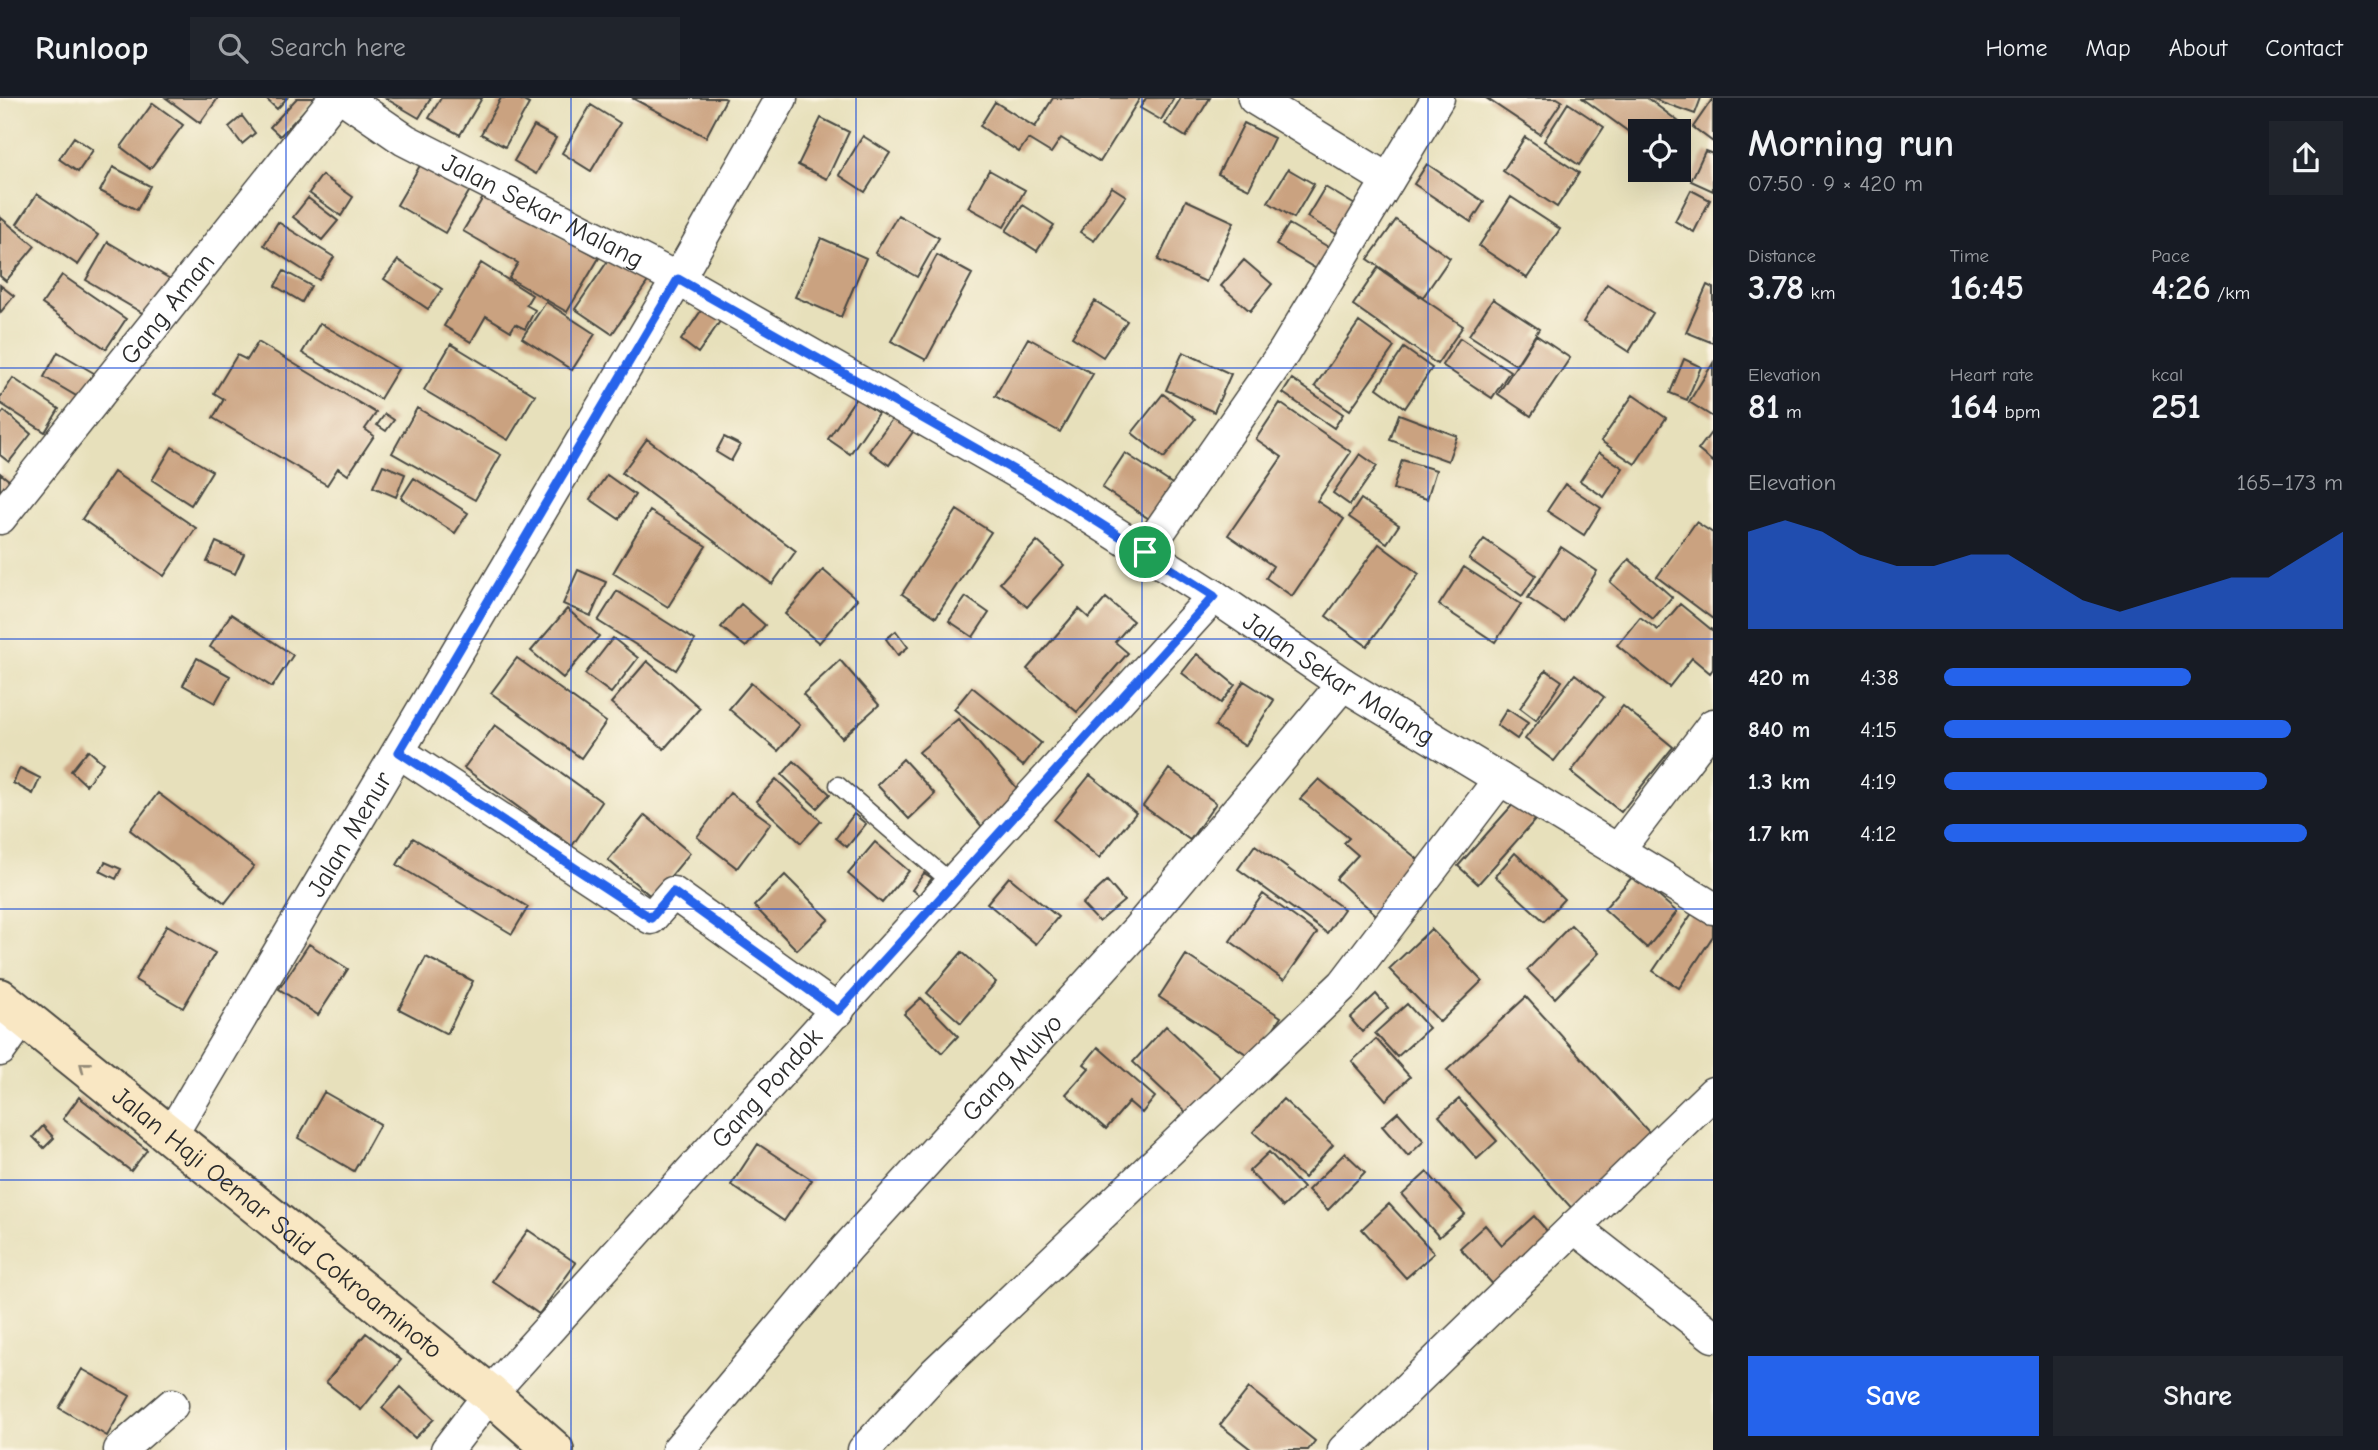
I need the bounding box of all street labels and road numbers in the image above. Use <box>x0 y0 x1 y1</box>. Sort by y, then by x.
street label: Jalan Sekar Malang <box>437 147 648 275</box>
street label: Gang Aman <box>115 248 221 371</box>
street label: Jalan Sekar Malang <box>1237 606 1440 752</box>
street label: Jalan Menur <box>302 766 399 902</box>
street label: Gang Mulyo <box>956 1008 1069 1128</box>
street label: Gang Pondok <box>705 1022 829 1154</box>
street label: Jalan Haji Oemar Said Cokroaminoto <box>106 1081 448 1365</box>

